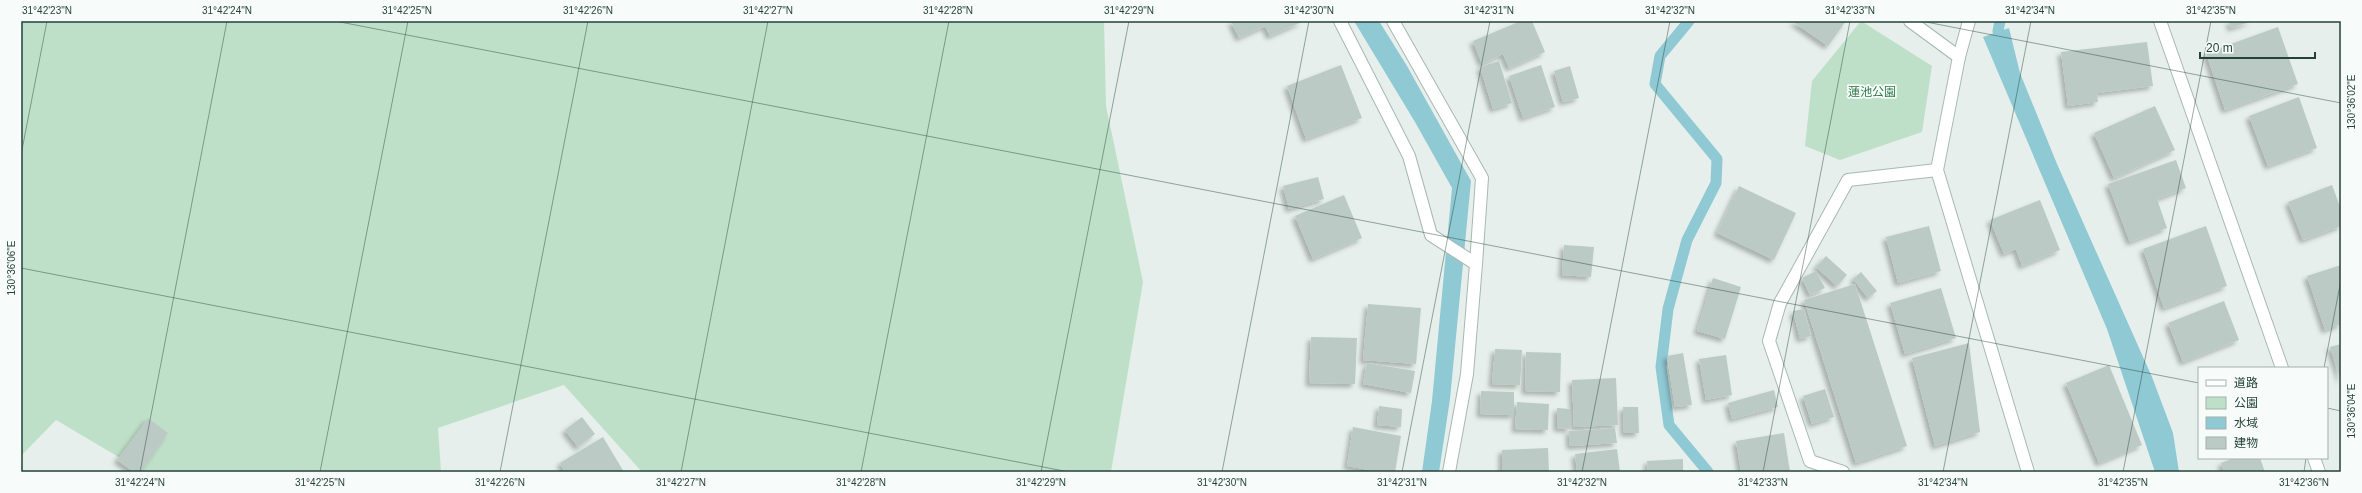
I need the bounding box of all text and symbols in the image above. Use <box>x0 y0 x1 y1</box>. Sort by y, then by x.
text: 31°42'23"N <box>22 5 72 16</box>
text: 31°42'24"N <box>202 5 252 16</box>
text: 31°42'25"N <box>382 5 432 16</box>
text: 31°42'26"N <box>563 5 613 16</box>
text: 31°42'27"N <box>743 5 793 16</box>
text: 31°42'28"N <box>923 5 973 16</box>
text: 31°42'29"N <box>1104 5 1154 16</box>
text: 31°42'30"N <box>1284 5 1334 16</box>
text: 31°42'31"N <box>1464 5 1514 16</box>
text: 31°42'32"N <box>1645 5 1695 16</box>
text: 31°42'33"N <box>1825 5 1875 16</box>
text: 31°42'34"N <box>2005 5 2055 16</box>
text: 31°42'35"N <box>2186 5 2236 16</box>
scale bar <box>2200 34 2315 60</box>
text: 20 m <box>2206 41 2233 55</box>
text: 130°36'02"E <box>2346 74 2357 130</box>
park label: 蓮池公園 <box>1848 85 1896 99</box>
text: 130°36'06"E <box>6 240 17 296</box>
legend <box>2198 367 2328 459</box>
text: 道路 <box>2234 376 2258 390</box>
text: 130°36'04"E <box>2346 383 2357 439</box>
text: 公園 <box>2234 396 2258 410</box>
text: 水域 <box>2234 416 2258 430</box>
text: 建物 <box>2234 436 2258 450</box>
text: 31°42'24"N <box>115 477 165 488</box>
text: 31°42'25"N <box>295 477 345 488</box>
text: 31°42'26"N <box>475 477 525 488</box>
text: 31°42'27"N <box>656 477 706 488</box>
text: 31°42'28"N <box>836 477 886 488</box>
text: 31°42'29"N <box>1016 477 1066 488</box>
text: 31°42'30"N <box>1197 477 1247 488</box>
text: 31°42'31"N <box>1377 477 1427 488</box>
text: 31°42'32"N <box>1557 477 1607 488</box>
text: 31°42'33"N <box>1738 477 1788 488</box>
text: 31°42'34"N <box>1918 477 1968 488</box>
text: 31°42'35"N <box>2098 477 2148 488</box>
text: 31°42'36"N <box>2279 477 2329 488</box>

